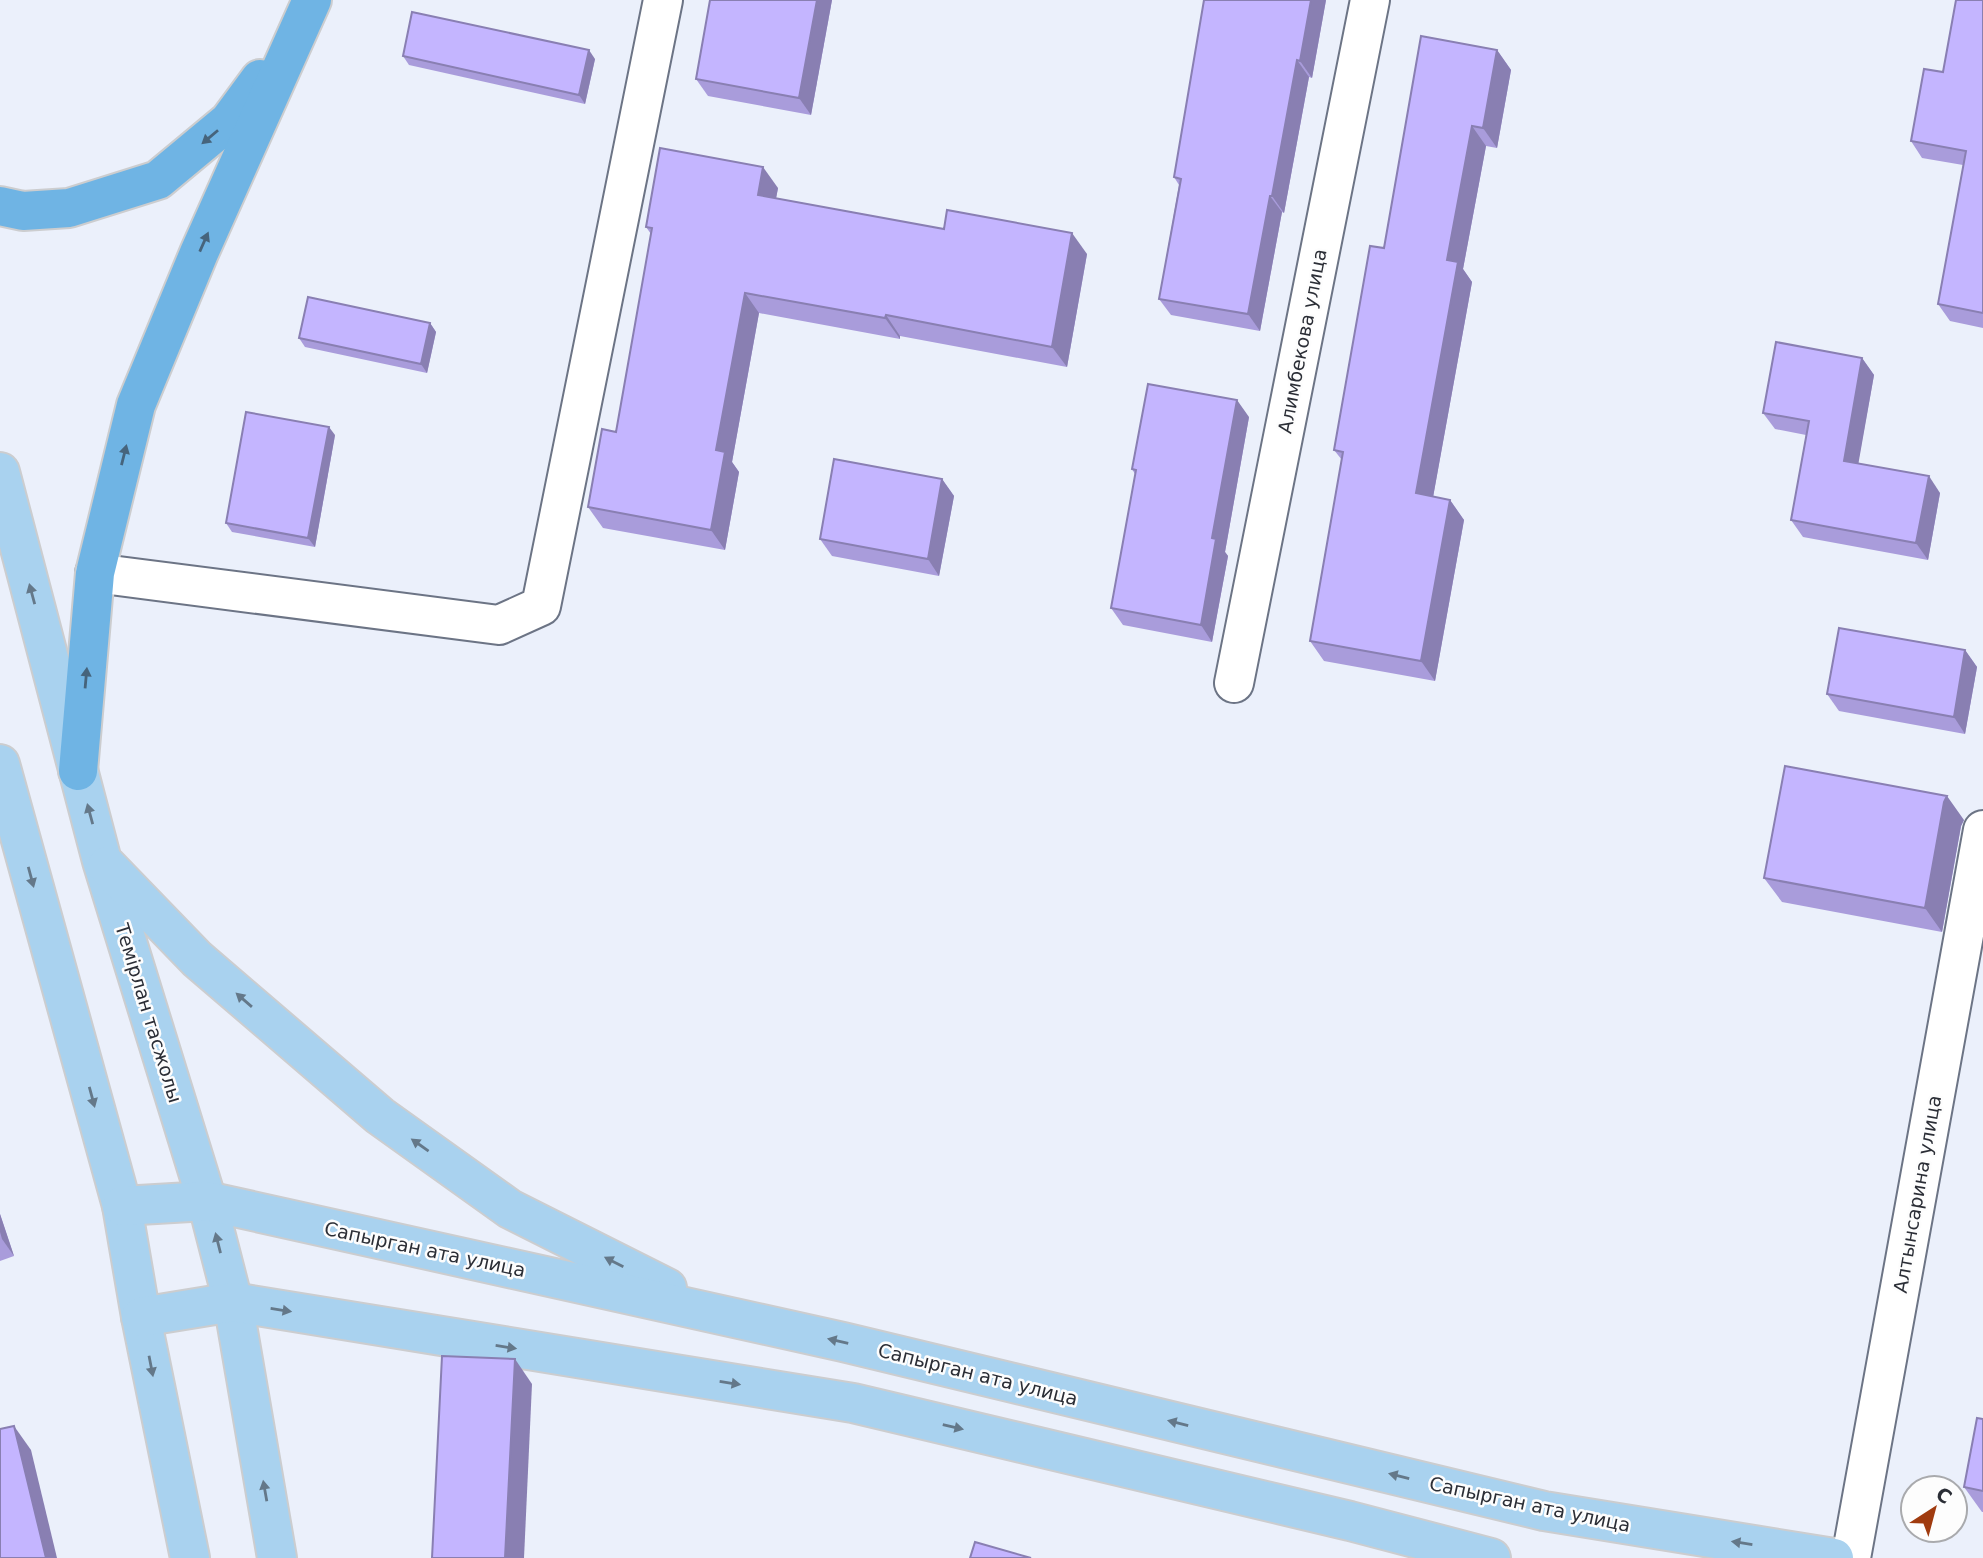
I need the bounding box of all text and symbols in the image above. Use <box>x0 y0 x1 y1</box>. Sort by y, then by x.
one-way arrow <box>201 129 219 144</box>
one-way arrow <box>198 232 210 252</box>
street label: Алимбекова улица <box>1273 247 1331 435</box>
one-way arrow <box>119 444 130 466</box>
one-way arrow <box>26 583 37 605</box>
one-way arrow <box>81 667 92 689</box>
one-way arrow <box>84 803 95 825</box>
one-way arrow <box>27 867 37 888</box>
street label: Темірлан тасжолы <box>111 920 187 1105</box>
one-way arrow <box>236 993 253 1008</box>
one-way arrow <box>87 1086 98 1108</box>
street label: Алтынсарина улица <box>1889 1093 1945 1295</box>
one-way arrow <box>411 1138 429 1152</box>
street label: Сапырган ата улица <box>322 1217 528 1281</box>
one-way arrow <box>212 1232 223 1254</box>
one-way arrow <box>604 1256 624 1267</box>
one-way arrow <box>270 1305 292 1316</box>
one-way arrow <box>827 1335 849 1346</box>
street label: Сапырган ата улица <box>876 1339 1080 1409</box>
one-way arrow <box>495 1342 517 1353</box>
one-way arrow <box>146 1355 157 1377</box>
one-way arrow <box>719 1378 741 1389</box>
one-way arrow <box>1167 1417 1189 1428</box>
one-way arrow <box>943 1422 965 1433</box>
one-way arrow <box>1388 1470 1410 1481</box>
street label: Сапырган ата улица <box>1427 1472 1633 1536</box>
north arrow <box>1899 1474 1969 1544</box>
one-way arrow <box>259 1480 270 1502</box>
text: С <box>1932 1482 1956 1508</box>
one-way arrow <box>1731 1537 1753 1548</box>

